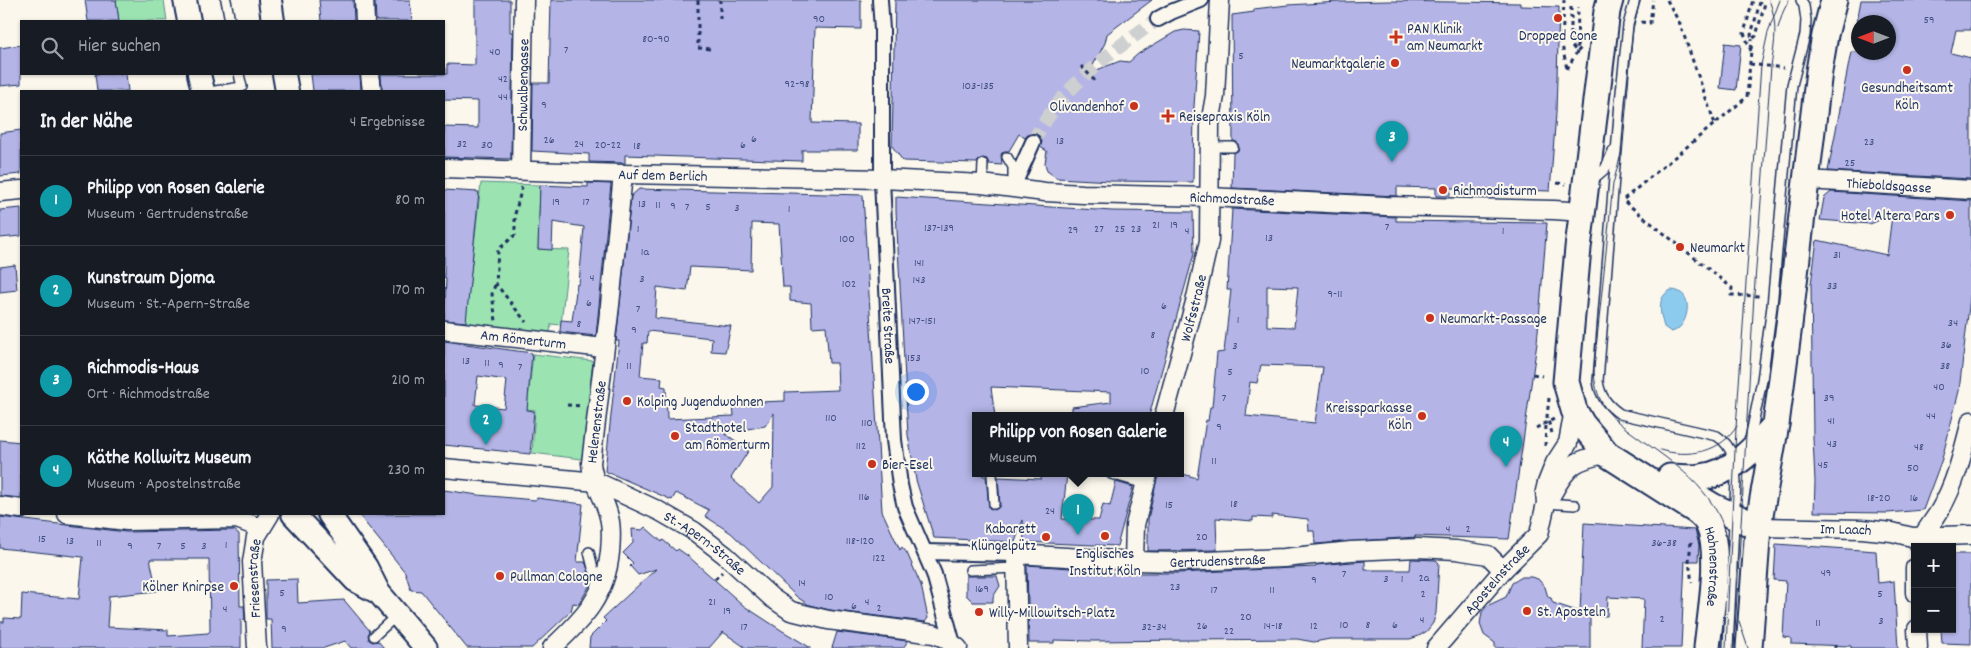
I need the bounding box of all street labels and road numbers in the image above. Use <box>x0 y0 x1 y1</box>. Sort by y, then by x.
street label: Schwalbengasse <box>513 38 536 132</box>
street label: Auf dem Berlich <box>618 165 708 189</box>
street label: Thieboldsgasse <box>1845 173 1932 201</box>
street label: Richmodstraße <box>1189 188 1276 213</box>
street label: Wolfsstraße <box>1176 272 1214 345</box>
street label: Breite Straße <box>874 287 900 365</box>
street label: Am Römerturm <box>479 325 567 357</box>
street label: Helenenstraße <box>582 379 614 465</box>
street label: St.-Apern-Straße <box>659 507 750 582</box>
street label: Im Laach <box>1820 519 1873 543</box>
street label: Hahnenstraße <box>1697 524 1724 608</box>
street label: Friesenstraße <box>243 537 269 618</box>
street label: Apostelnstraße <box>1460 540 1536 620</box>
street label: Gertrudenstraße <box>1169 550 1267 575</box>

